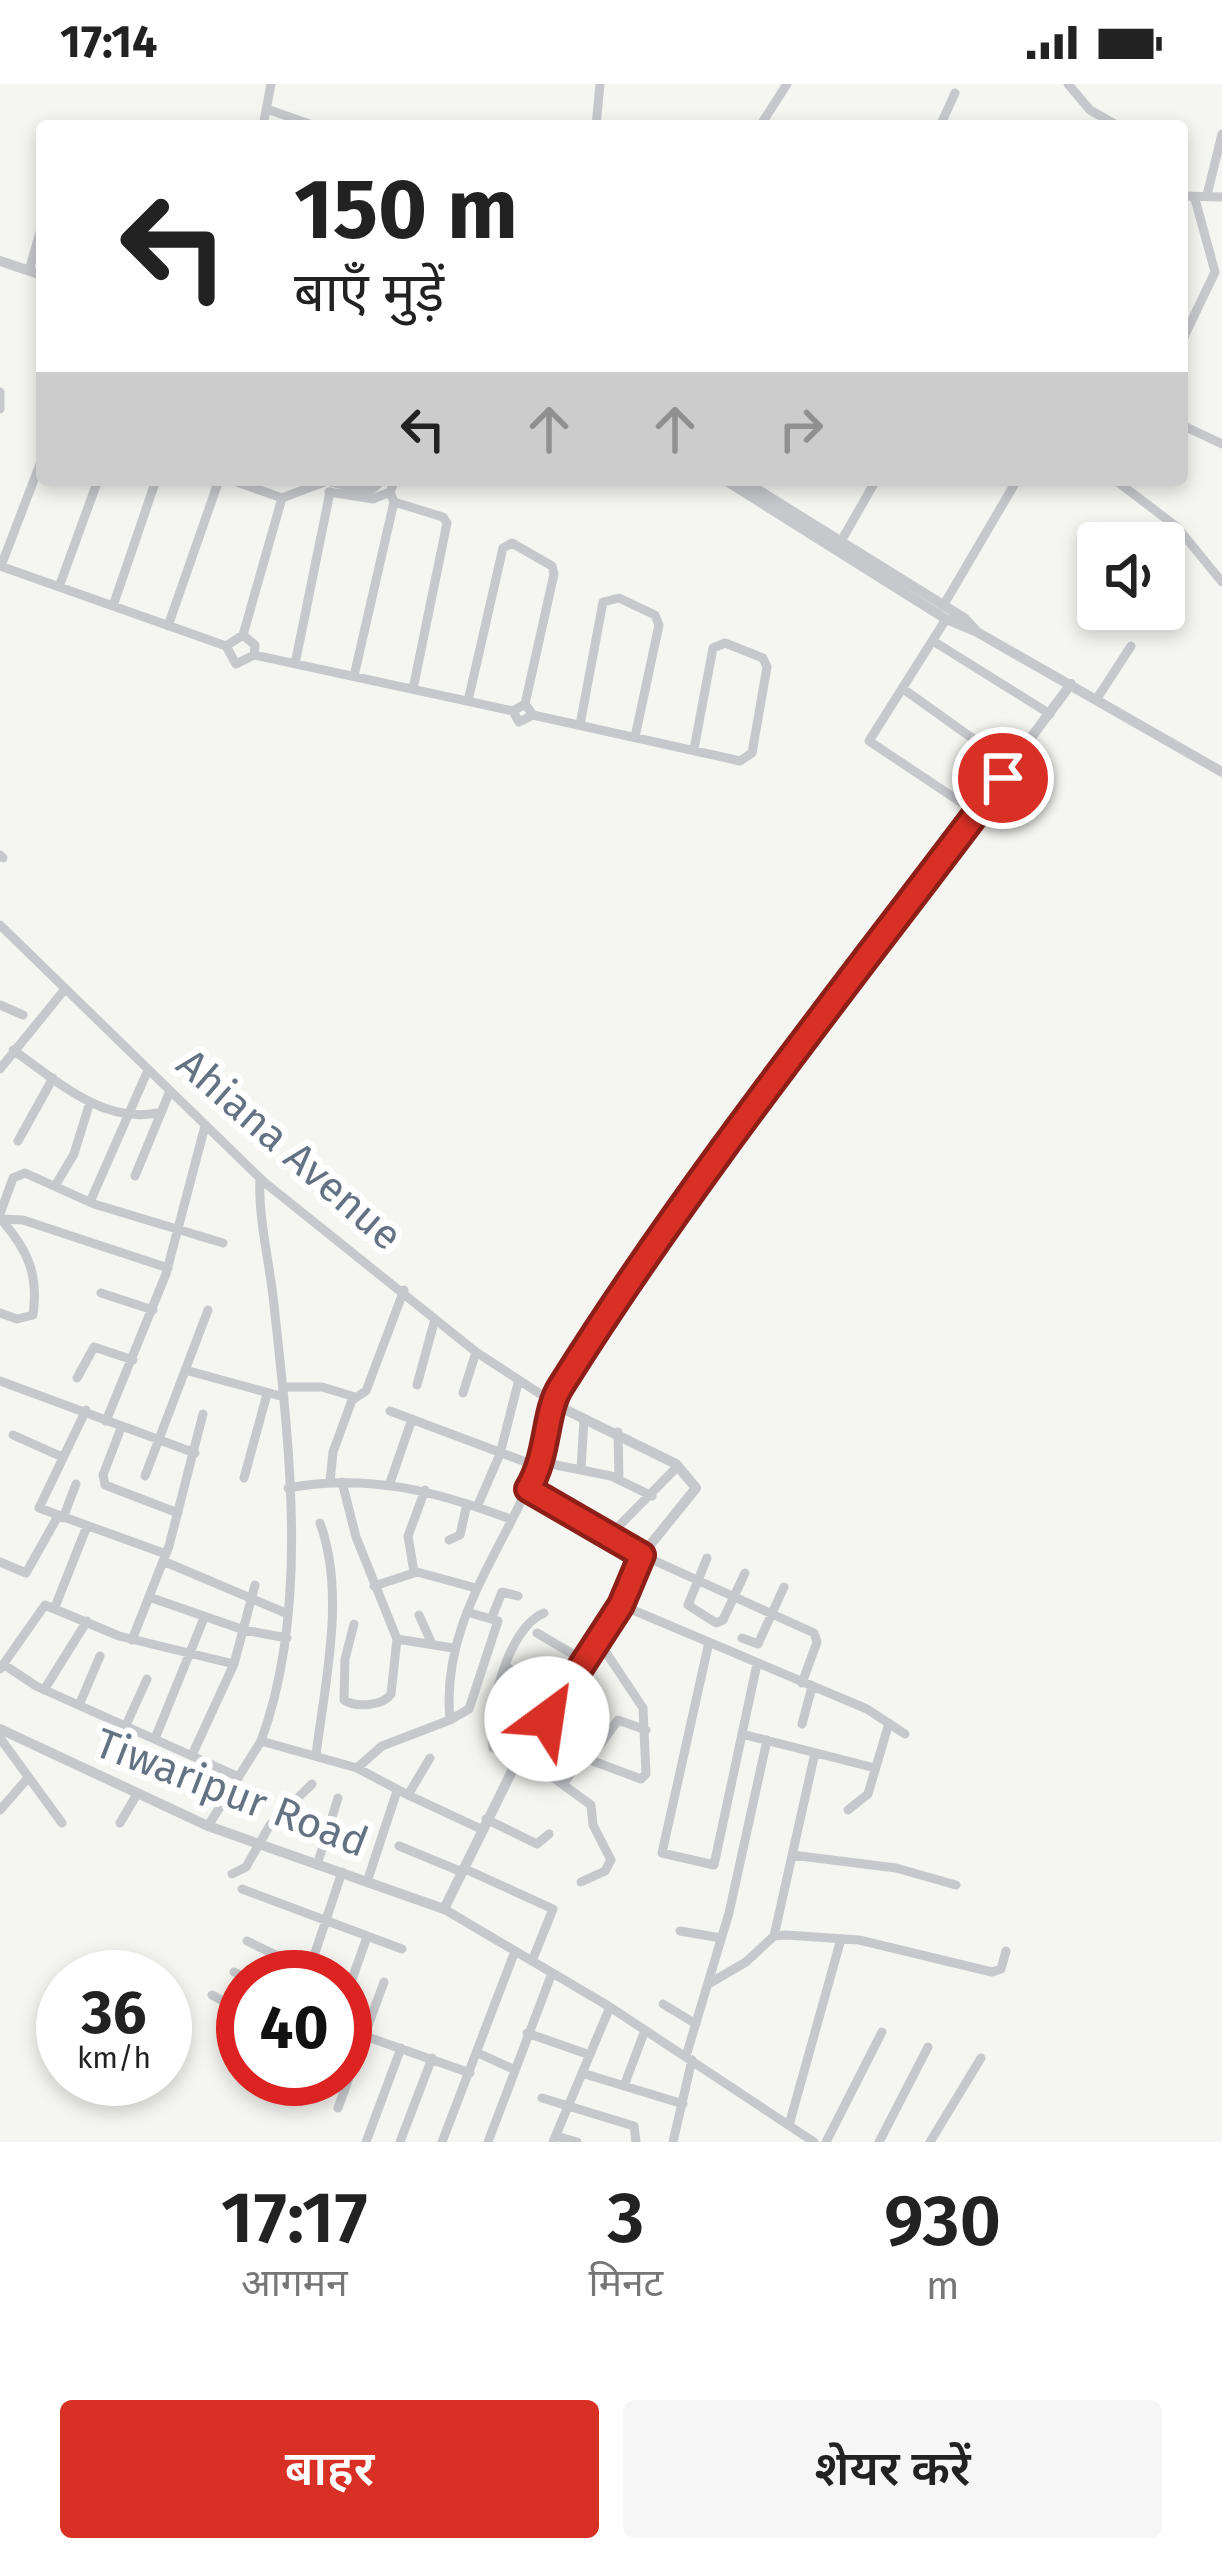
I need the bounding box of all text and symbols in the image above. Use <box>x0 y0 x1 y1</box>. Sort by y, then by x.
text: 17:14 <box>60 15 158 69</box>
text: 150 m <box>294 159 518 260</box>
icon: left <box>96 168 252 324</box>
text: बाएँ मुड़ें <box>294 261 444 325</box>
icon: left <box>390 396 456 462</box>
icon: ahead <box>516 396 582 462</box>
icon: ahead <box>642 396 708 462</box>
icon: right <box>768 396 834 462</box>
map controls <box>1077 522 1185 630</box>
button: sound <box>1077 522 1185 630</box>
pin <box>952 727 1054 829</box>
icon: arrive <box>970 745 1036 811</box>
street label: Ahiana Avenue <box>167 1039 412 1261</box>
position arrow <box>484 1656 610 1782</box>
street label: Tiwaripur Road <box>88 1718 375 1868</box>
speed limit sign: 40 <box>216 1950 372 2106</box>
text: 36 <box>81 1977 147 2049</box>
text: km/h <box>77 2040 151 2076</box>
text: 17:17 <box>221 2175 368 2261</box>
text: 3 <box>607 2175 644 2261</box>
text: 930 <box>884 2178 1001 2264</box>
text: आगमन <box>241 2260 348 2306</box>
text: मिनट <box>589 2260 663 2306</box>
text: m <box>926 2263 959 2309</box>
button: बाहर <box>60 2400 599 2538</box>
button: शेयर करें <box>623 2400 1162 2538</box>

